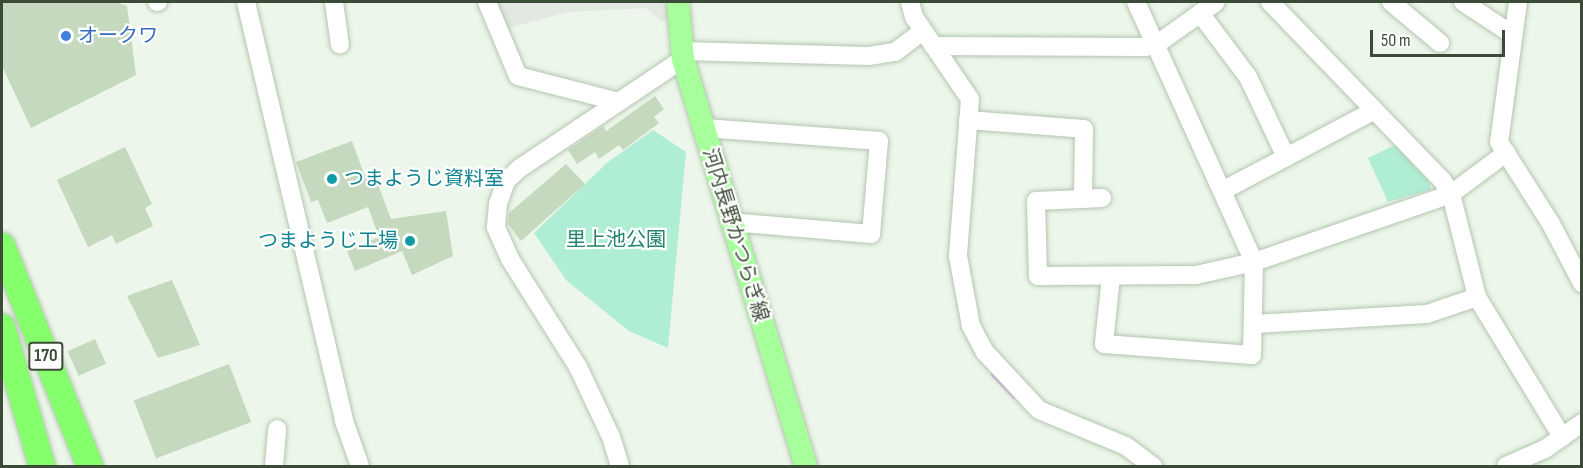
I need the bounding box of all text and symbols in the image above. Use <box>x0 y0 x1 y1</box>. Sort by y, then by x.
scale bar <box>1373 18 1508 56</box>
place label: オークワ <box>78 24 158 48</box>
marker: オークワ <box>59 29 73 43</box>
text: 50 m <box>1381 30 1411 51</box>
street label: 河内長野かつらぎ線 <box>697 145 773 325</box>
place label: つまようじ資料室 <box>344 167 504 191</box>
marker: つまようじ資料室 <box>325 172 339 186</box>
park label: 里上池公園 <box>566 228 666 252</box>
place label: つまようじ工場 <box>258 229 398 253</box>
marker: つまようじ工場 <box>403 234 417 248</box>
road number: 170 <box>28 341 64 371</box>

